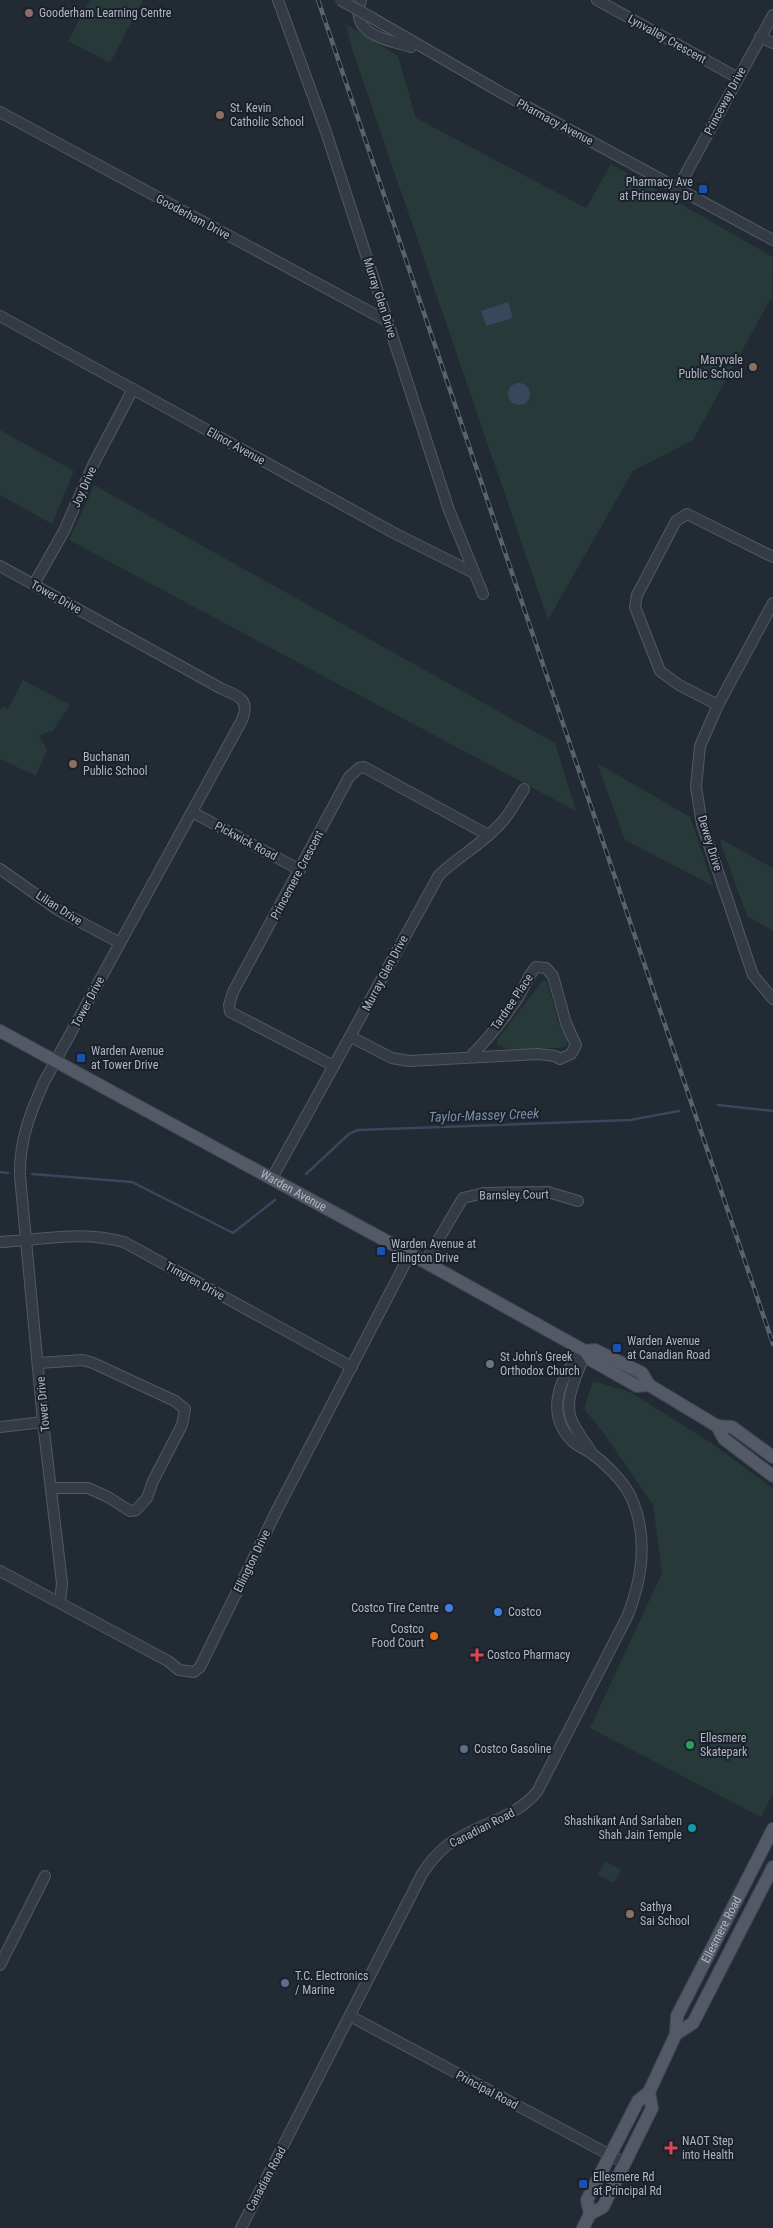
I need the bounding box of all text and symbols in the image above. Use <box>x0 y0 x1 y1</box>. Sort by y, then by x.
place label: Gooderham Learning Centre <box>39 6 172 20</box>
marker: Gooderham Learning Centre <box>23 7 35 19</box>
street label: Lynvalley Crescent <box>625 12 709 67</box>
street label: Princeway Drive <box>701 64 749 137</box>
street label: Pharmacy Avenue <box>514 96 596 148</box>
place label: St. Kevin Catholic School <box>230 101 304 129</box>
marker: St. Kevin Catholic School <box>214 109 226 121</box>
place label: Pharmacy Ave at Princeway Dr <box>619 175 693 203</box>
marker: Pharmacy Ave at Princeway Dr <box>697 183 709 195</box>
street label: Gooderham Drive <box>154 192 233 243</box>
street label: Murray Glen Drive <box>360 256 400 340</box>
place label: Maryvale Public School <box>678 353 743 381</box>
marker: Maryvale Public School <box>747 361 759 373</box>
street label: Elinor Avenue <box>205 424 268 468</box>
street label: Joy Drive <box>69 464 99 510</box>
street label: Tower Drive <box>28 577 84 617</box>
place label: Buchanan Public School <box>83 750 148 778</box>
marker: Buchanan Public School <box>67 758 79 770</box>
street label: Dewey Drive <box>695 813 725 873</box>
street label: Pickwick Road <box>212 819 280 863</box>
street label: Princemere Crescent <box>268 828 327 922</box>
street label: Lilian Drive <box>33 888 85 928</box>
street label: Murray Glen Drive <box>359 933 411 1013</box>
street label: Tardree Place <box>488 971 536 1033</box>
street label: Tower Drive <box>69 974 107 1030</box>
place label: Warden Avenue at Tower Drive <box>91 1044 164 1072</box>
marker: Warden Avenue at Tower Drive <box>75 1052 87 1064</box>
water label: Taylor-Massey Creek <box>428 1105 540 1125</box>
street label: Warden Avenue <box>258 1167 329 1214</box>
street label: Barnsley Court <box>479 1187 549 1203</box>
place label: Warden Avenue at Ellington Drive <box>391 1237 476 1265</box>
marker: Warden Avenue at Ellington Drive <box>375 1245 387 1257</box>
street label: Timgren Drive <box>163 1259 227 1303</box>
place label: Warden Avenue at Canadian Road <box>627 1334 710 1362</box>
marker: Warden Avenue at Canadian Road <box>611 1342 623 1354</box>
place label: St John's Greek Orthodox Church <box>500 1350 580 1378</box>
marker: St John's Greek Orthodox Church <box>484 1358 496 1370</box>
street label: Tower Drive <box>34 1375 52 1432</box>
street label: Ellington Drive <box>231 1527 273 1595</box>
place label: Costco Tire Centre <box>351 1601 439 1615</box>
marker: Costco Tire Centre <box>443 1602 455 1614</box>
place label: Costco <box>508 1605 541 1619</box>
marker: Costco <box>492 1606 504 1618</box>
place label: Costco Food Court <box>371 1622 424 1650</box>
marker: Costco Food Court <box>428 1630 440 1642</box>
place label: Costco Pharmacy <box>487 1648 570 1662</box>
marker: Costco Pharmacy <box>471 1649 483 1661</box>
place label: Ellesmere Skatepark <box>700 1731 748 1759</box>
marker: Ellesmere Skatepark <box>684 1739 696 1751</box>
place label: Costco Gasoline <box>474 1742 552 1756</box>
marker: Costco Gasoline <box>458 1743 470 1755</box>
street label: Canadian Road <box>447 1806 517 1850</box>
place label: Shashikant And Sarlaben Shah Jain Temple <box>564 1814 682 1842</box>
marker: Shashikant And Sarlaben Shah Jain Temple <box>686 1822 698 1834</box>
street label: Ellesmere Road <box>698 1894 744 1965</box>
place label: Sathya Sai School <box>640 1900 690 1928</box>
marker: Sathya Sai School <box>624 1908 636 1920</box>
place label: T.C. Electronics / Marine <box>295 1969 368 1997</box>
marker: T.C. Electronics / Marine <box>279 1977 291 1989</box>
street label: Principal Road <box>454 2068 521 2112</box>
place label: NAOT Step into Health <box>682 2134 734 2162</box>
marker: NAOT Step into Health <box>664 2141 678 2155</box>
street label: Canadian Road <box>243 2144 289 2214</box>
place label: Ellesmere Rd at Principal Rd <box>593 2170 662 2198</box>
marker: Ellesmere Rd at Principal Rd <box>577 2178 589 2190</box>

